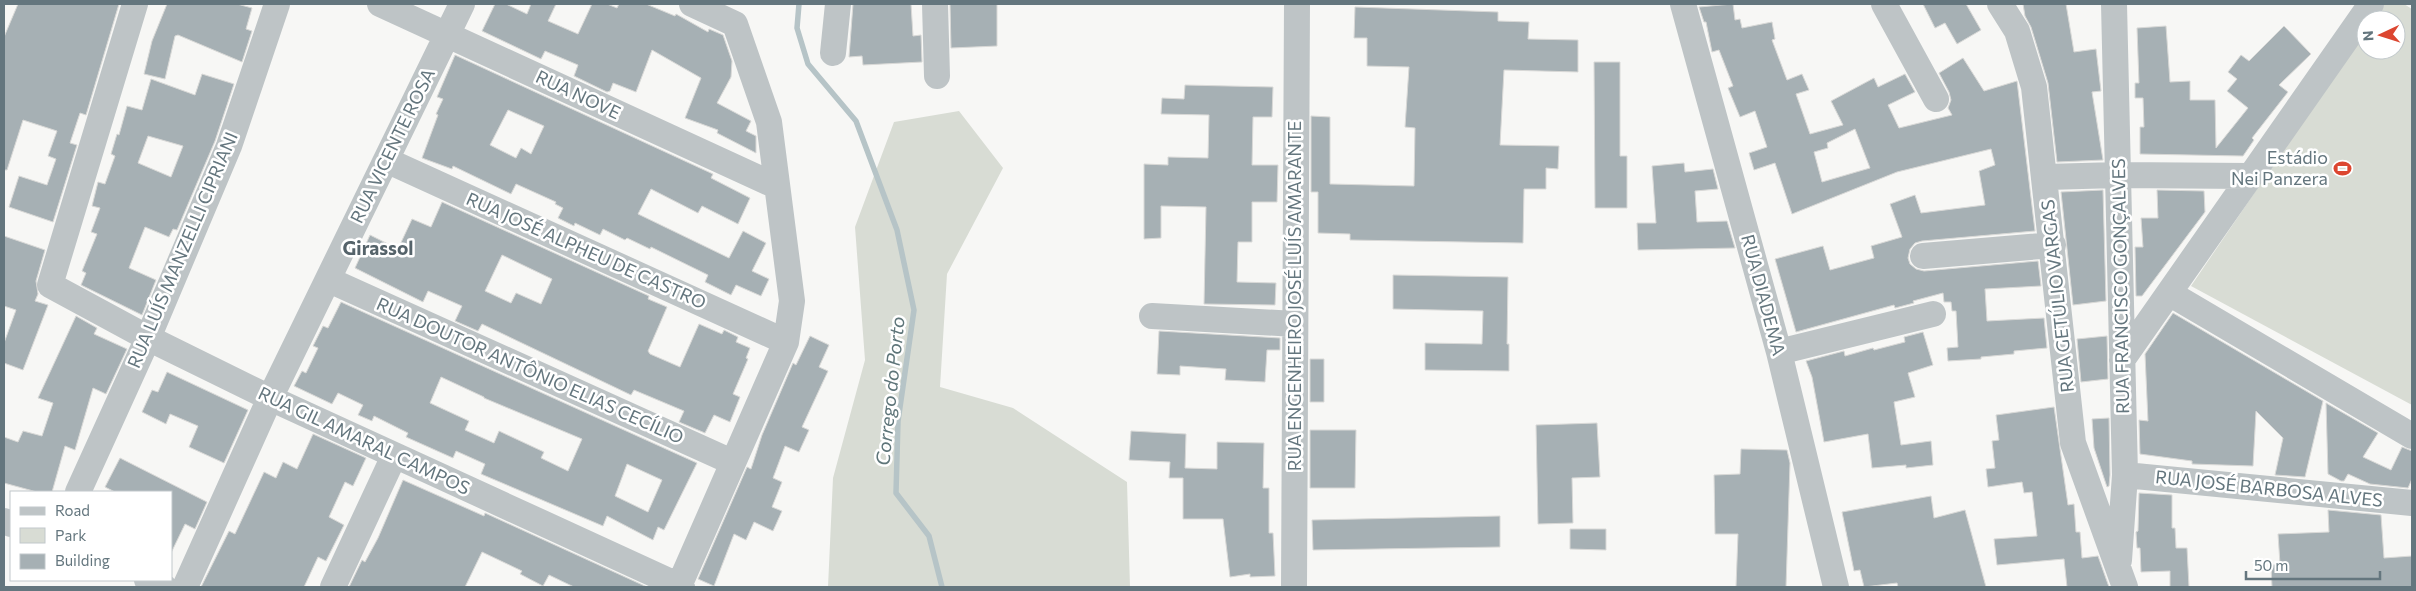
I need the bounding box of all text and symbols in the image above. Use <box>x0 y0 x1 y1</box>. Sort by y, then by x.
north arrow <box>2356 10 2406 60</box>
text: N <box>2359 30 2376 42</box>
street label: RUA VICENTE ROSA <box>345 65 439 226</box>
street label: RUA NOVE <box>532 65 624 123</box>
street label: RUA ENGENHEIRO JOSÉ LUÍS AMARANTE <box>1283 121 1305 471</box>
street label: RUA LUÍS MANZELLI CIPRIANI <box>122 128 242 371</box>
place label: Estádio Nei Panzera <box>2231 146 2328 189</box>
street label: RUA FRANCISCO GONÇALVES <box>2107 158 2133 414</box>
sports icon: Estádio Nei Panzera <box>2332 158 2352 178</box>
street label: RUA JOSÉ ALPHEU DE CASTRO <box>463 187 710 313</box>
street label: RUA GETÚLIO VARGAS <box>2036 199 2078 394</box>
street label: RUA DIADEMA <box>1737 232 1791 358</box>
district label: Girassol <box>343 236 413 259</box>
street label: RUA DOUTOR ANTÔNIO ELIAS CECÍLIO <box>373 292 687 448</box>
water label: Corrego do Porto <box>870 315 909 467</box>
street label: RUA GIL AMARAL CAMPOS <box>255 381 474 499</box>
street label: RUA JOSÉ BARBOSA ALVES <box>2154 465 2384 511</box>
legend <box>10 491 172 581</box>
text: Road <box>55 501 90 519</box>
text: Park <box>55 526 86 544</box>
scale bar <box>2246 548 2380 580</box>
text: Building <box>55 551 110 569</box>
text: 50 m <box>2254 556 2288 574</box>

